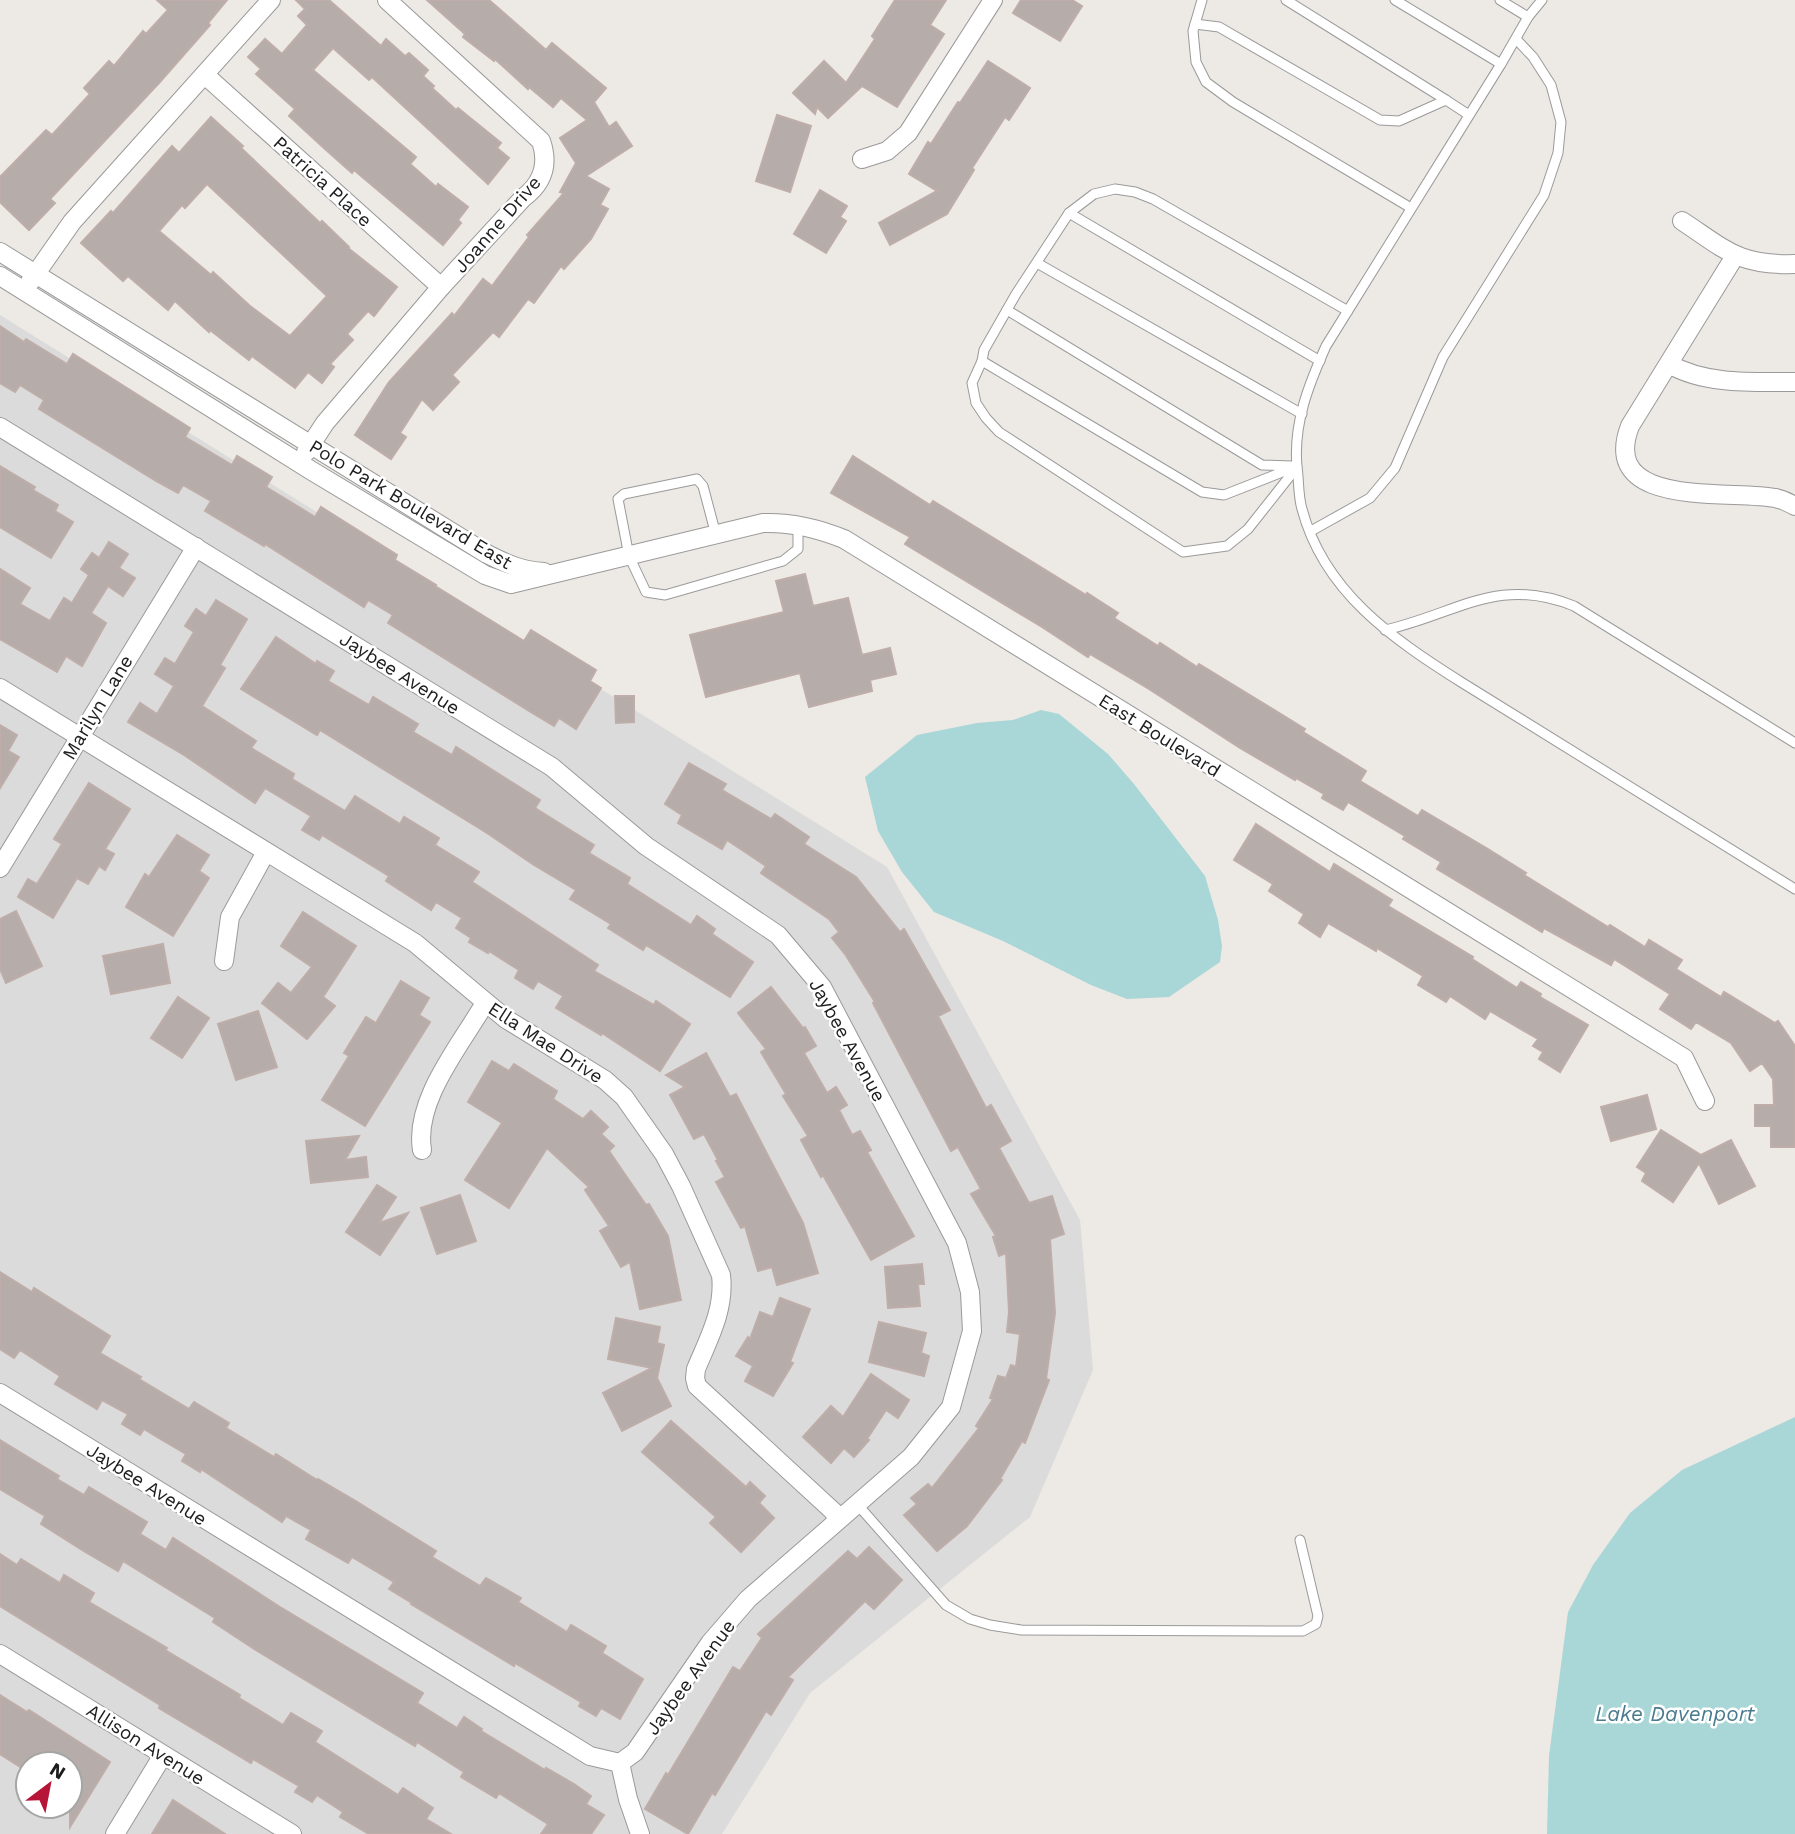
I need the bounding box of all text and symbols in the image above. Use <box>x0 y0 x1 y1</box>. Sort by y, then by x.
street label: Patricia Place <box>269 131 377 232</box>
street label: Joanne Drive <box>449 171 546 278</box>
street label: Polo Park Boulevard East <box>305 435 516 574</box>
street label: Jaybee Avenue <box>335 627 464 720</box>
street label: Marilyn Lane <box>57 651 138 764</box>
street label: East Boulevard <box>1095 689 1225 782</box>
street label: Jaybee Avenue <box>804 975 891 1106</box>
street label: Ella Mae Drive <box>484 997 607 1088</box>
street label: Jaybee Avenue <box>82 1438 211 1531</box>
street label: Jaybee Avenue <box>641 1615 740 1740</box>
street label: Allison Avenue <box>82 1699 209 1790</box>
water label: Lake Davenport <box>1595 1701 1755 1726</box>
north arrow <box>14 1750 84 1820</box>
text: N <box>46 1758 70 1784</box>

